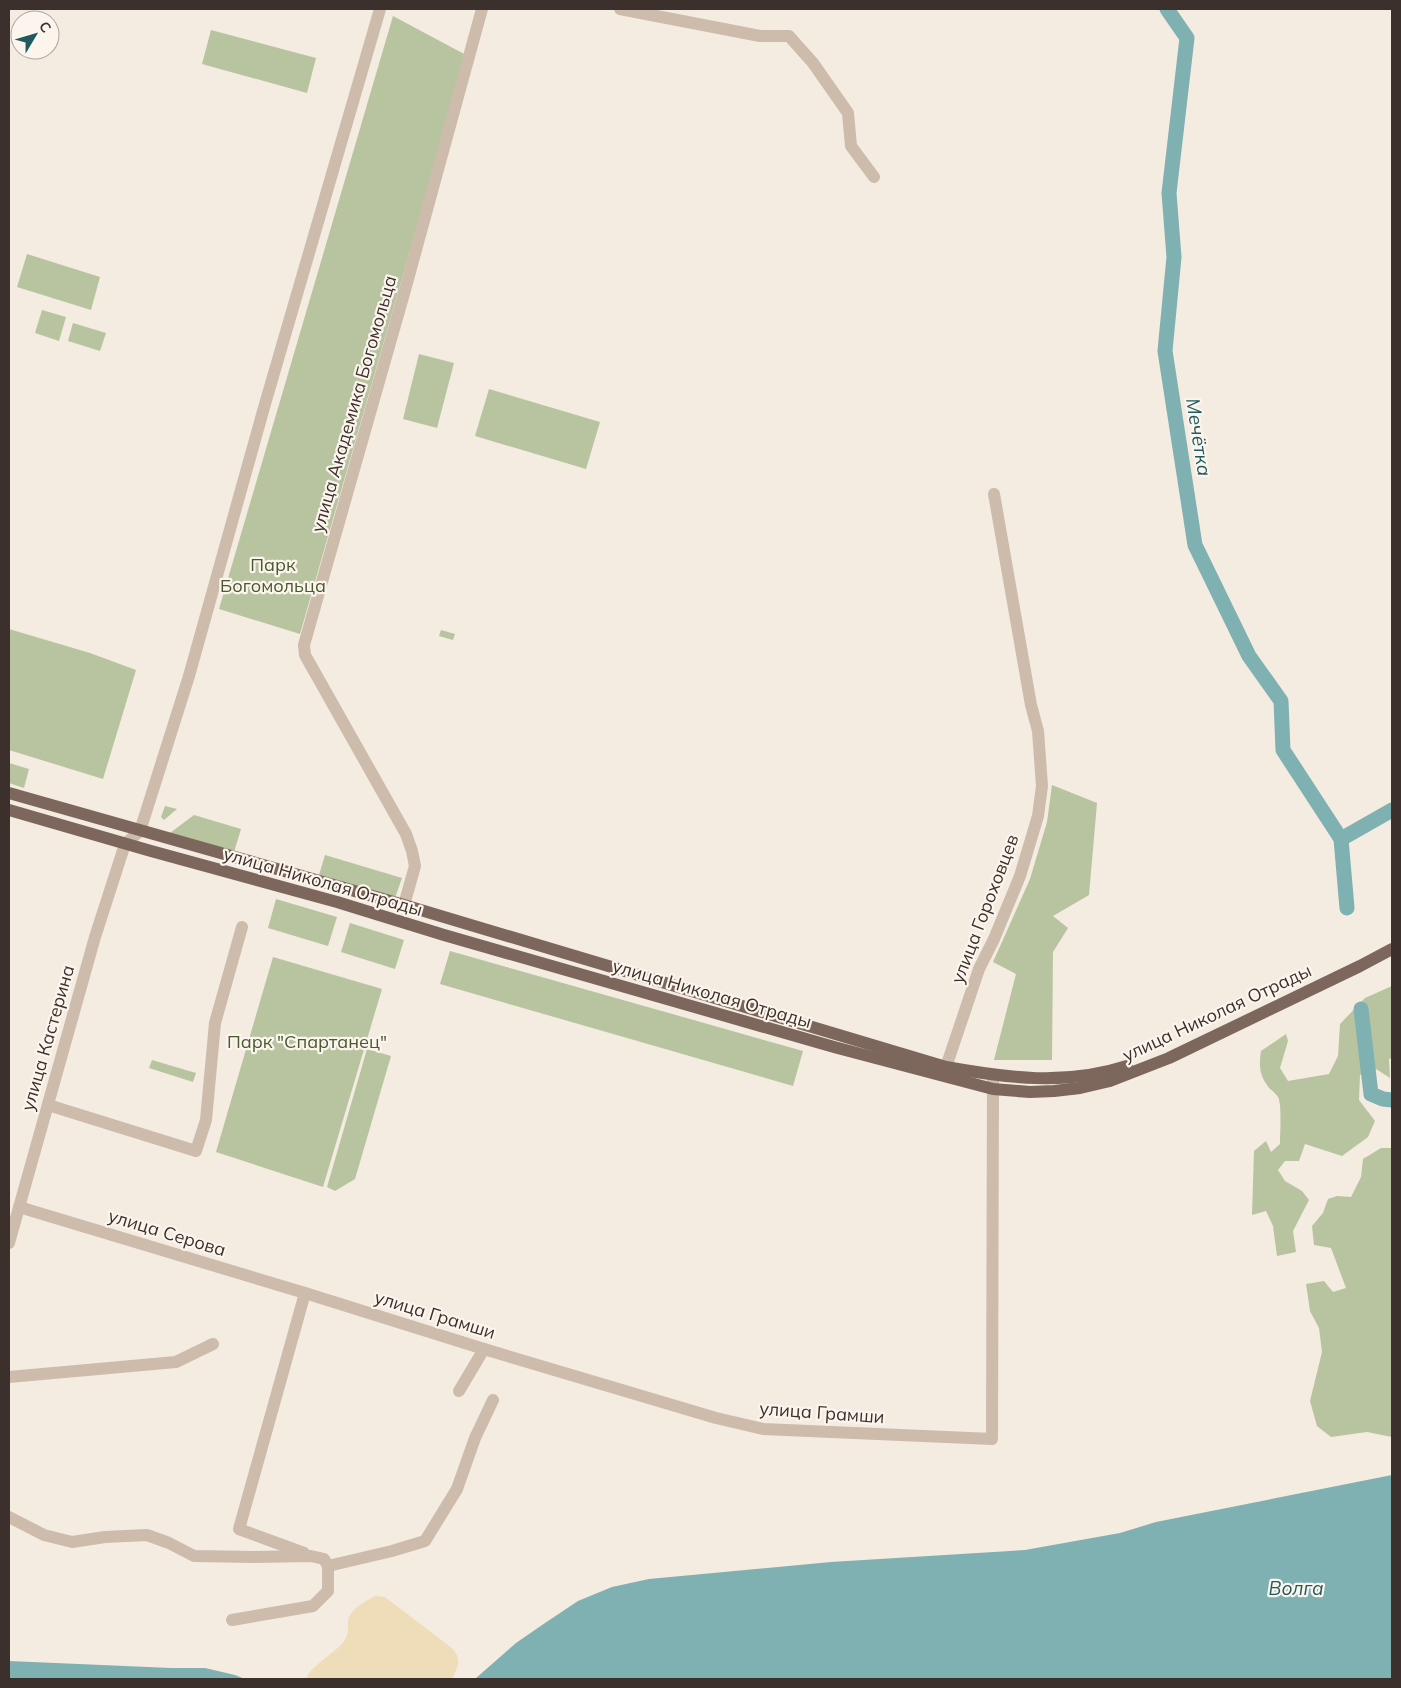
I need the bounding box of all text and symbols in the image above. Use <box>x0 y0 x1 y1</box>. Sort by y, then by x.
north arrow <box>10 10 60 60</box>
text: С <box>35 18 55 36</box>
street label: улица Академика Богомольца <box>306 273 401 535</box>
water label: Мечётка <box>1181 396 1217 478</box>
park label: Парк Богомольца <box>220 553 326 597</box>
street label: улица Гороховцев <box>946 831 1024 987</box>
street label: улица Николая Отрады <box>221 842 425 921</box>
street label: улица Николая Отрады <box>610 954 814 1033</box>
street label: улица Николая Отрады <box>1119 959 1315 1067</box>
street label: улица Кастерина <box>16 962 79 1113</box>
park label: Парк "Спартанец" <box>227 1030 387 1053</box>
street label: улица Серова <box>106 1204 229 1261</box>
street label: улица Грамши <box>372 1285 498 1344</box>
street label: улица Грамши <box>759 1397 885 1428</box>
water label: Волга <box>1269 1576 1323 1600</box>

